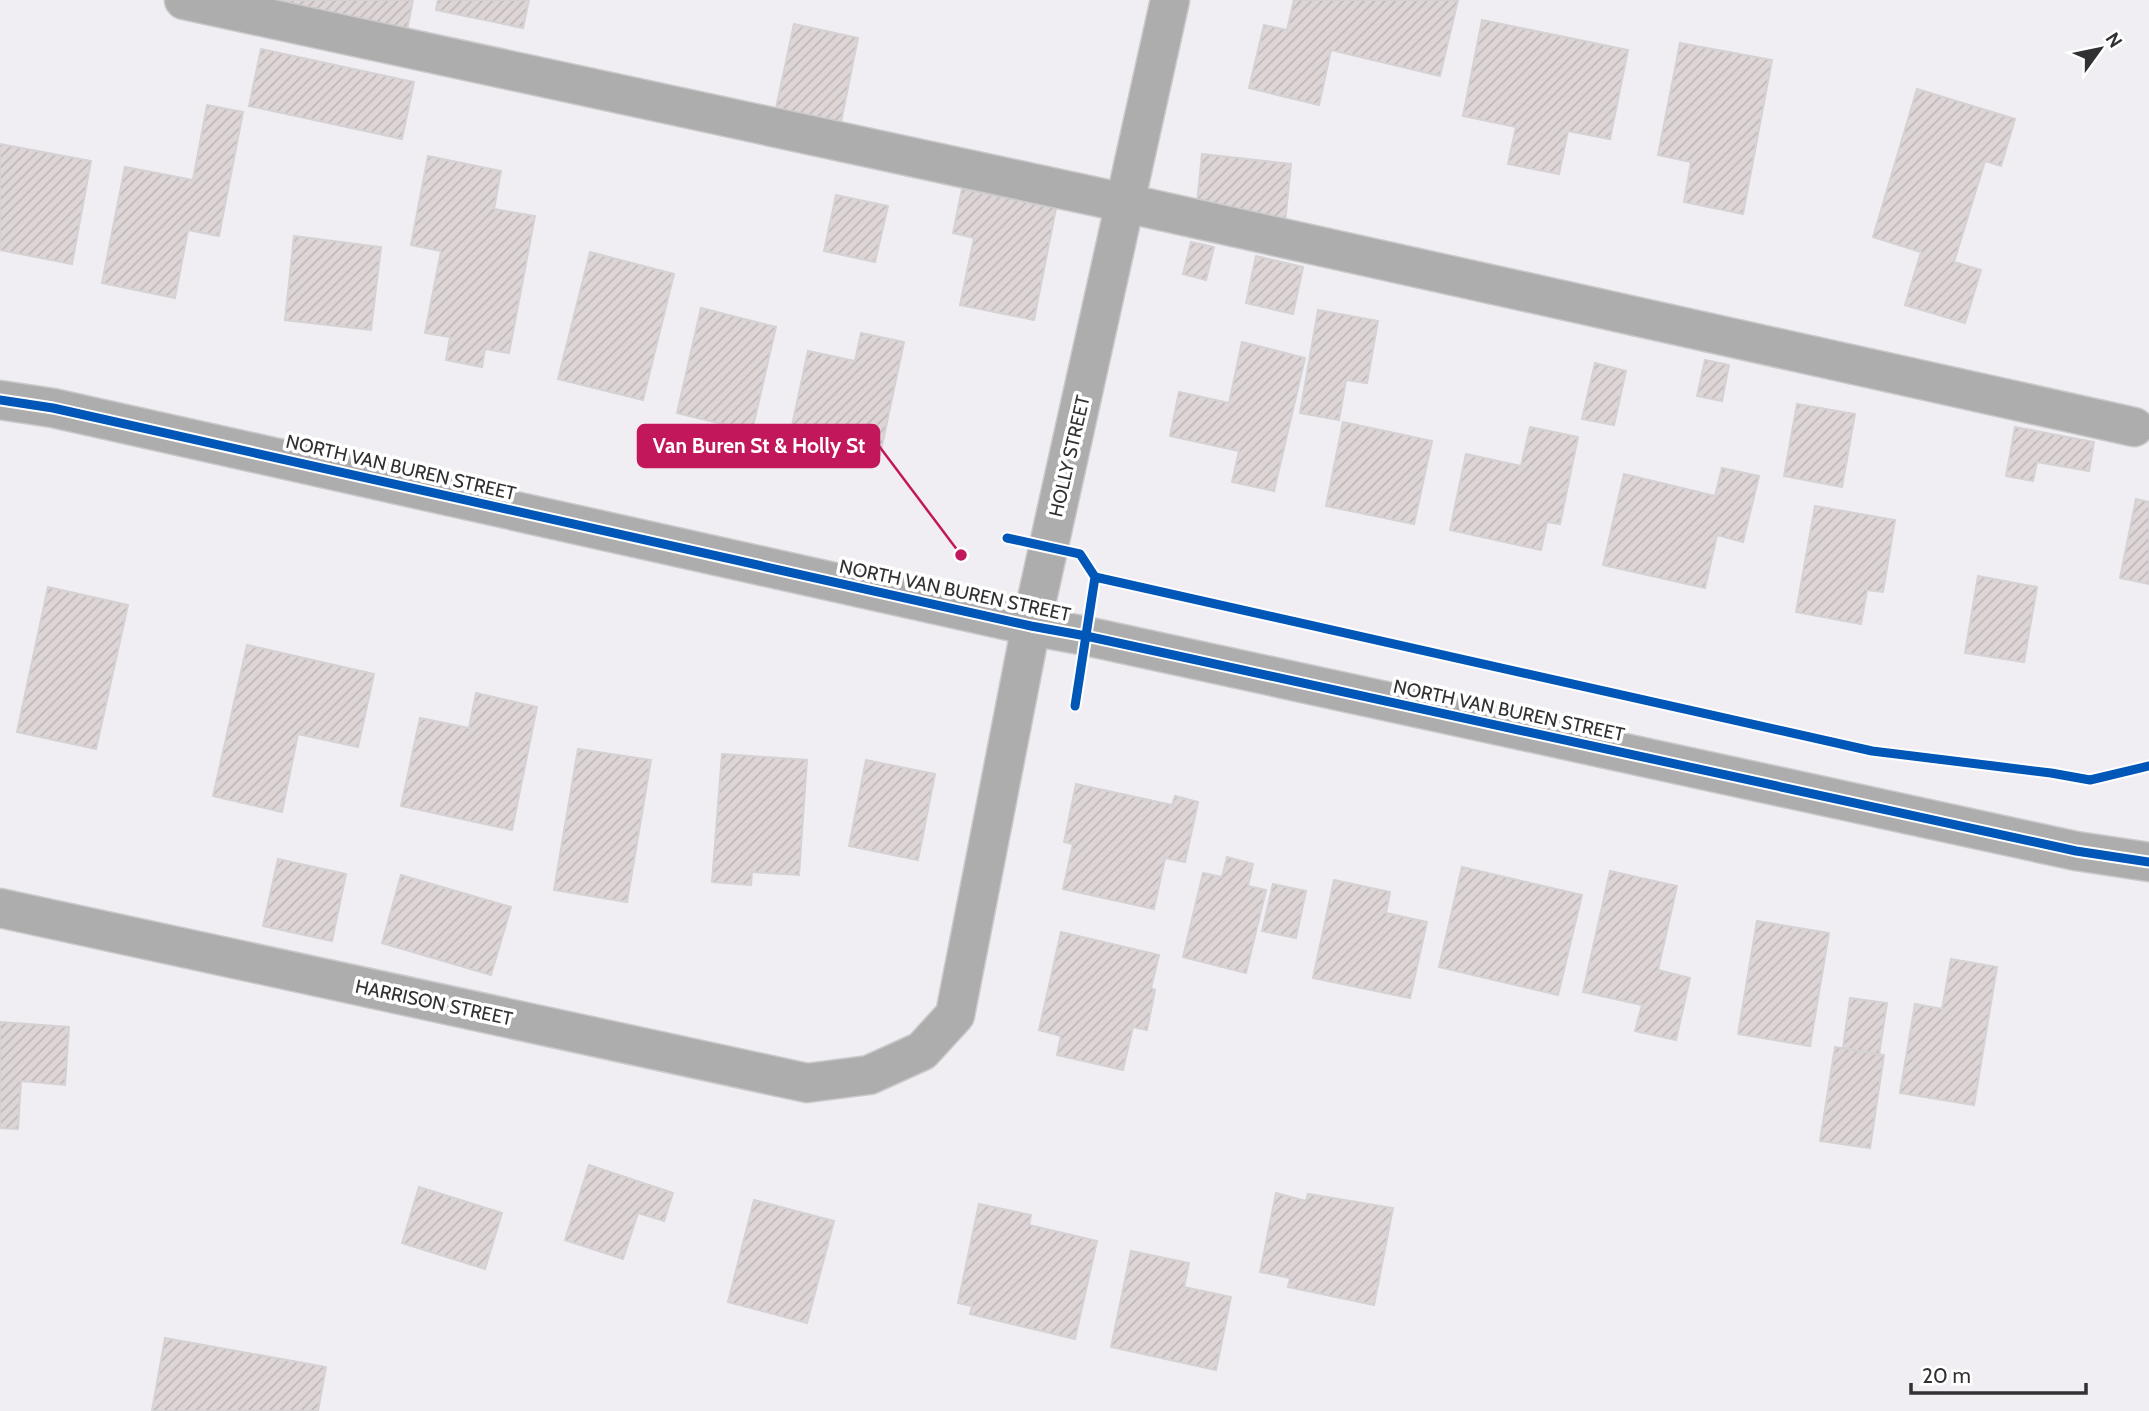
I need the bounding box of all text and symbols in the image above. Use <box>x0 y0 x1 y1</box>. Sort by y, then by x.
north arrow <box>2065 14 2135 84</box>
text: N <box>2101 28 2127 52</box>
street label: HOLLY STREET <box>1044 393 1095 519</box>
callout: Van Buren St & Holly St <box>638 425 879 467</box>
street label: NORTH VAN BUREN STREET <box>284 430 518 505</box>
text: Van Buren St & Holly St <box>653 433 865 458</box>
street label: NORTH VAN BUREN STREET <box>837 555 1073 626</box>
street label: NORTH VAN BUREN STREET <box>1391 675 1627 746</box>
street label: HARRISON STREET <box>353 975 515 1030</box>
scale bar <box>1911 1352 2086 1396</box>
text: 20 m <box>1922 1363 1971 1388</box>

